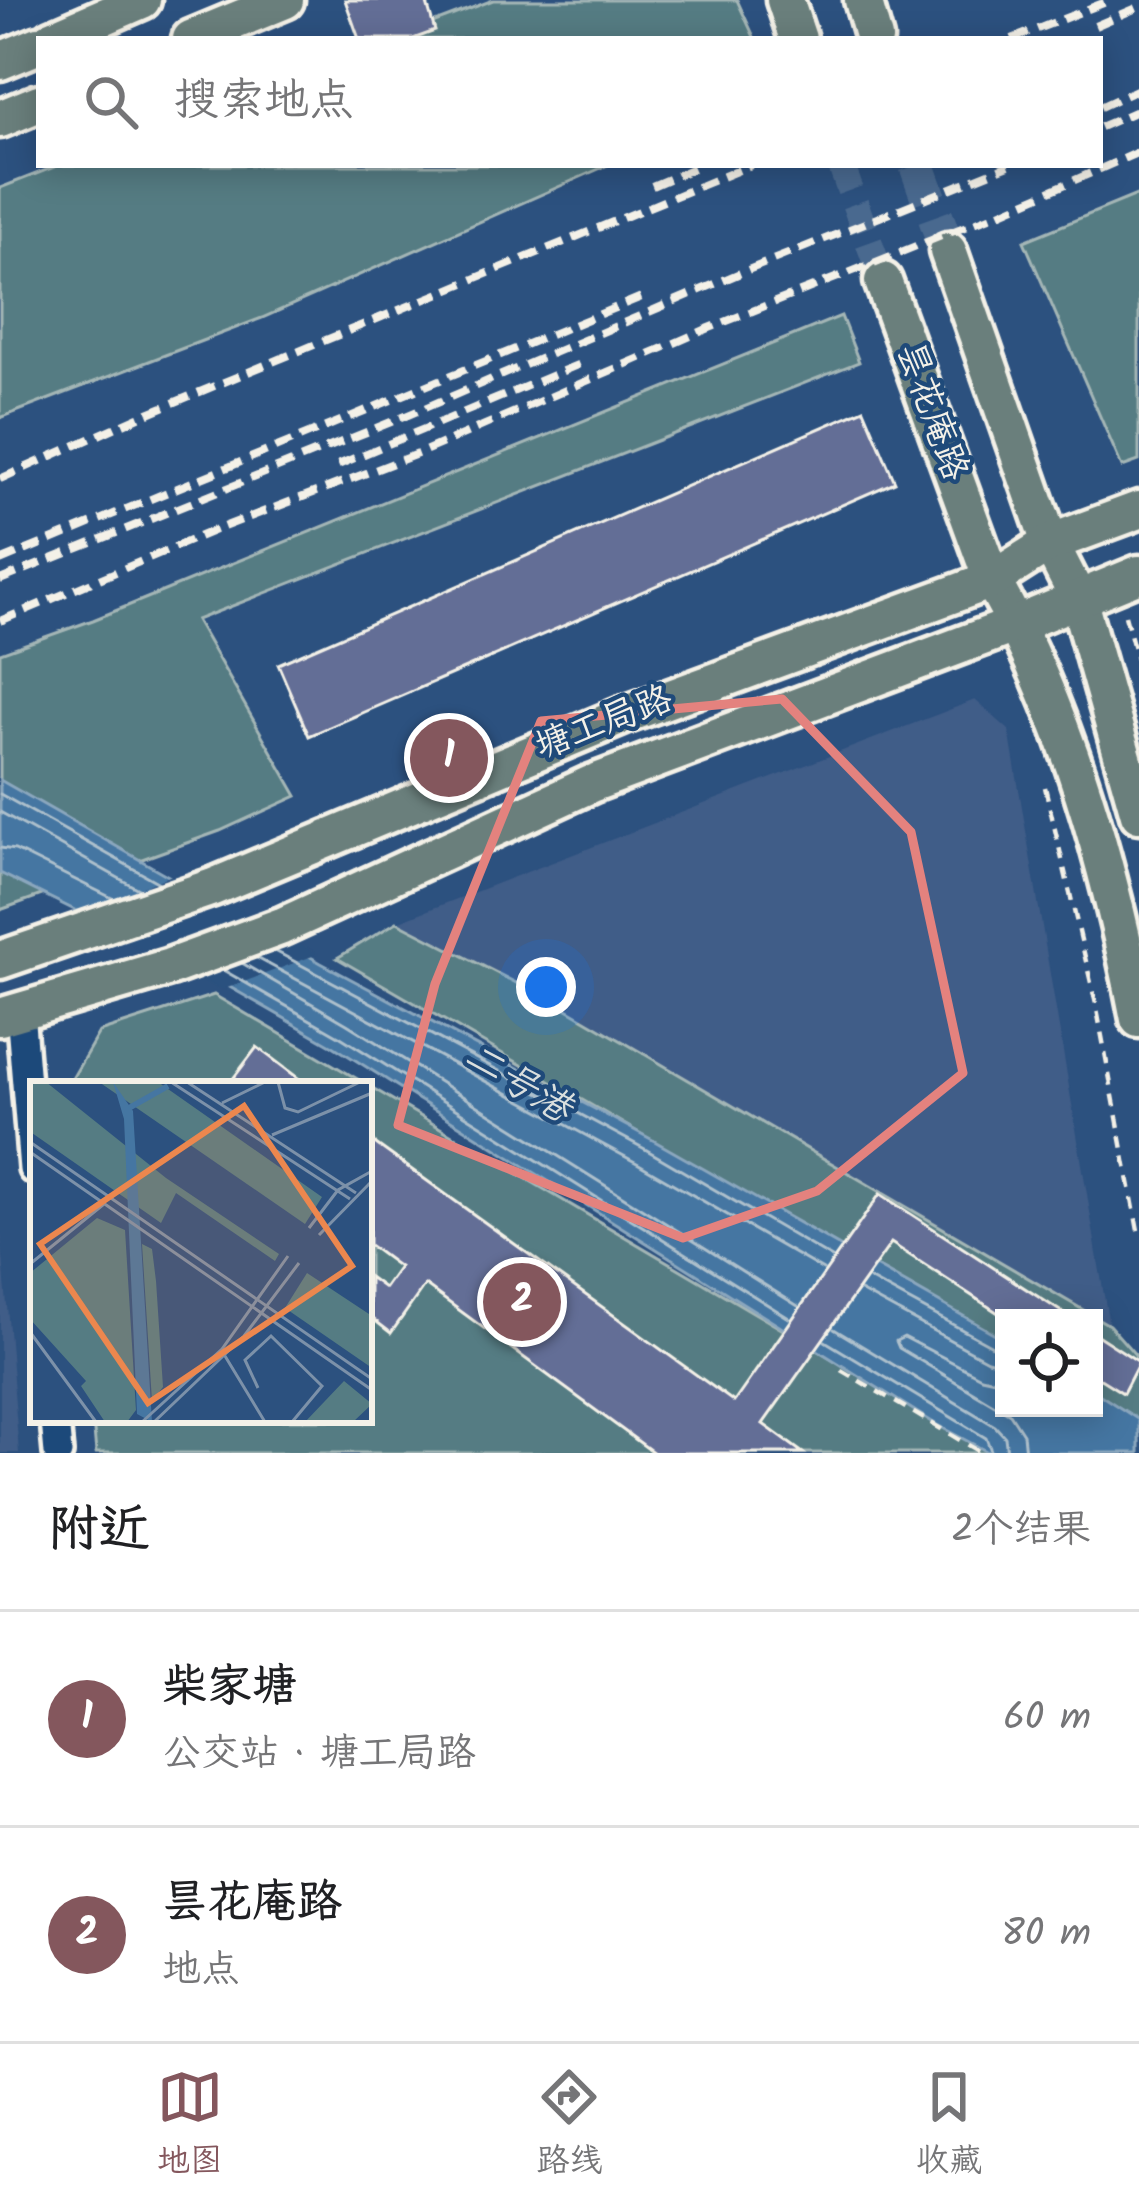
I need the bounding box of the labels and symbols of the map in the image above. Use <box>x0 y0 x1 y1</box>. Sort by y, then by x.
street label: 昙花庵路 <box>880 335 982 489</box>
street label: 塘工局路 <box>527 672 681 776</box>
pin: 1 <box>410 713 488 803</box>
your location <box>516 957 576 1017</box>
water label: 二号港 <box>451 1027 587 1143</box>
inset map <box>30 1081 372 1423</box>
pin: 2 <box>483 1257 561 1347</box>

